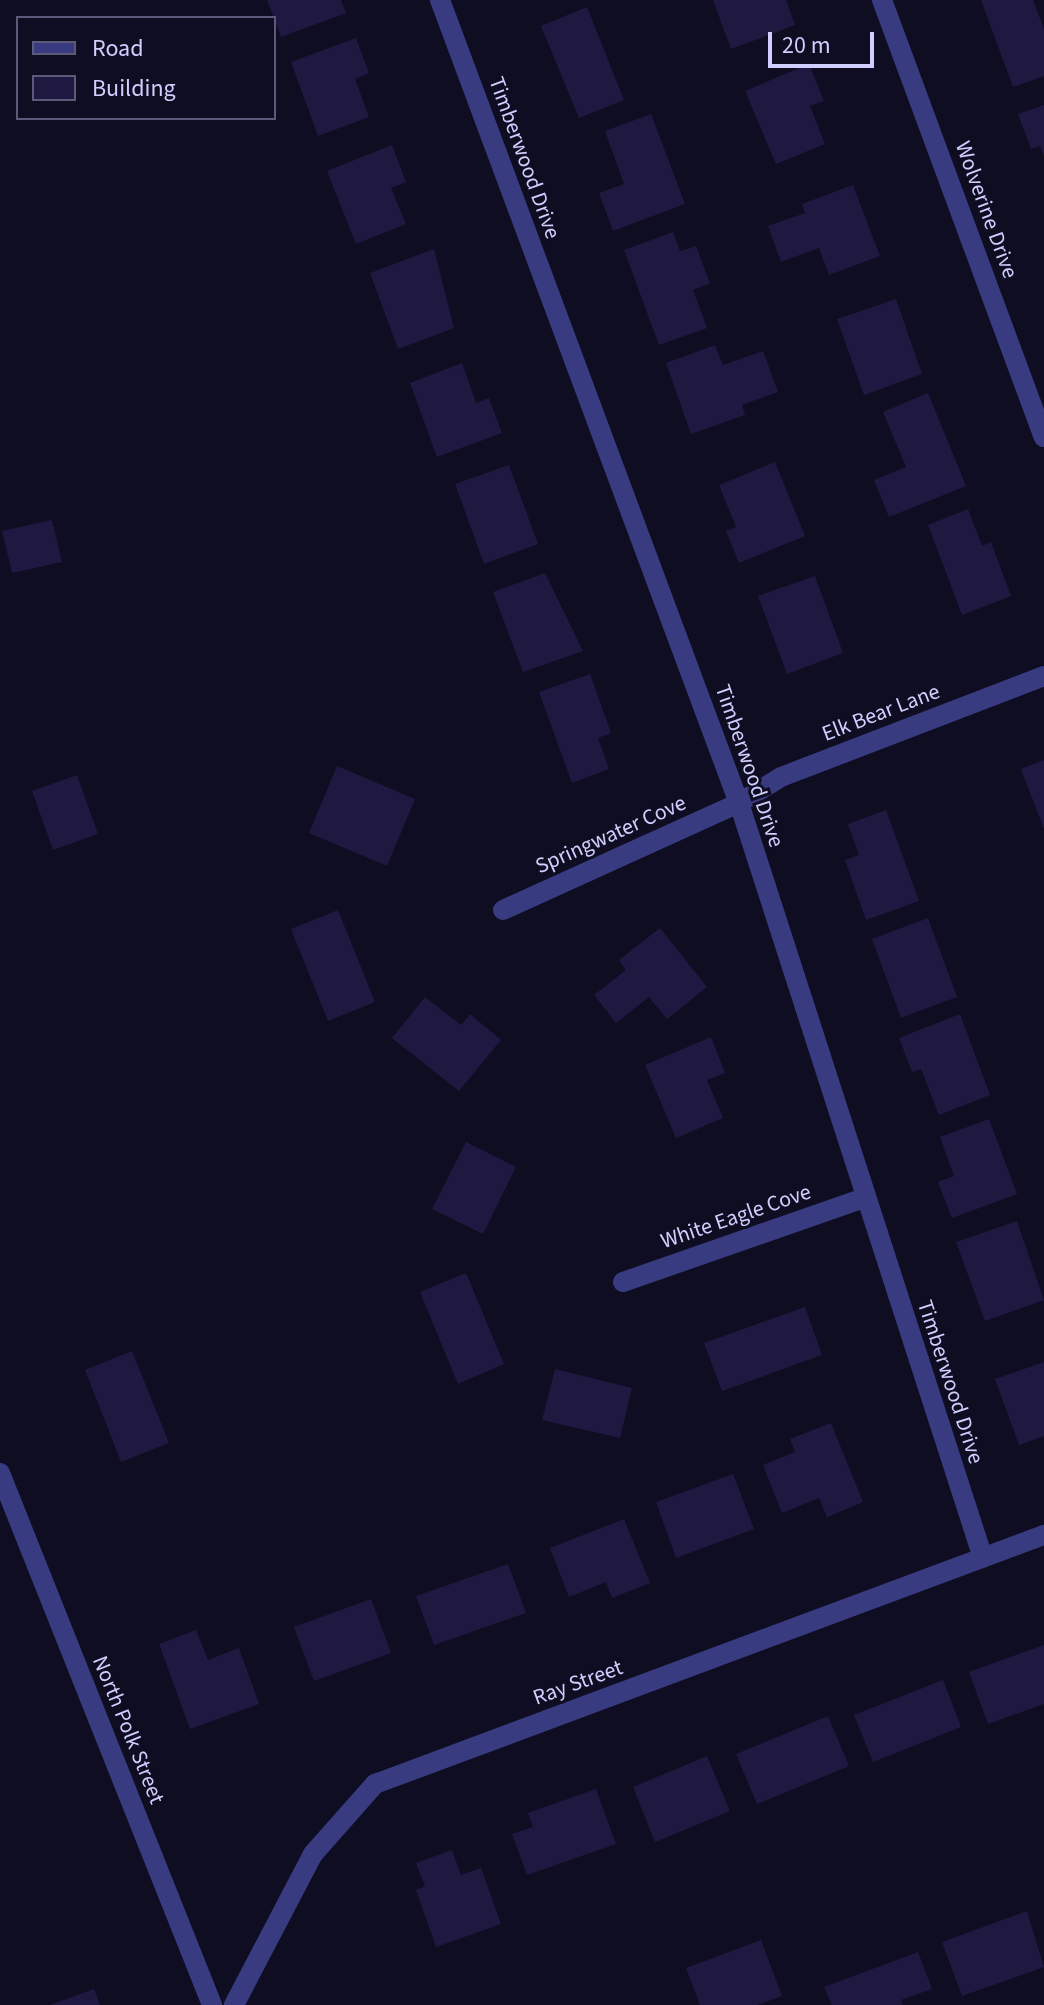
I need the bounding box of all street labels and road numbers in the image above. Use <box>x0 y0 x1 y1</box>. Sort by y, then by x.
street label: Timberwood Drive <box>482 73 566 243</box>
street label: Wolverine Drive <box>949 138 1023 282</box>
street label: Elk Bear Lane <box>818 678 944 748</box>
street label: Timberwood Drive <box>709 681 789 851</box>
street label: Springwater Cove <box>532 790 690 880</box>
street label: White Eagle Cove <box>657 1179 815 1255</box>
street label: Timberwood Drive <box>911 1297 989 1467</box>
street label: North Polk Street <box>86 1652 170 1808</box>
street label: Ray Street <box>530 1655 626 1711</box>

